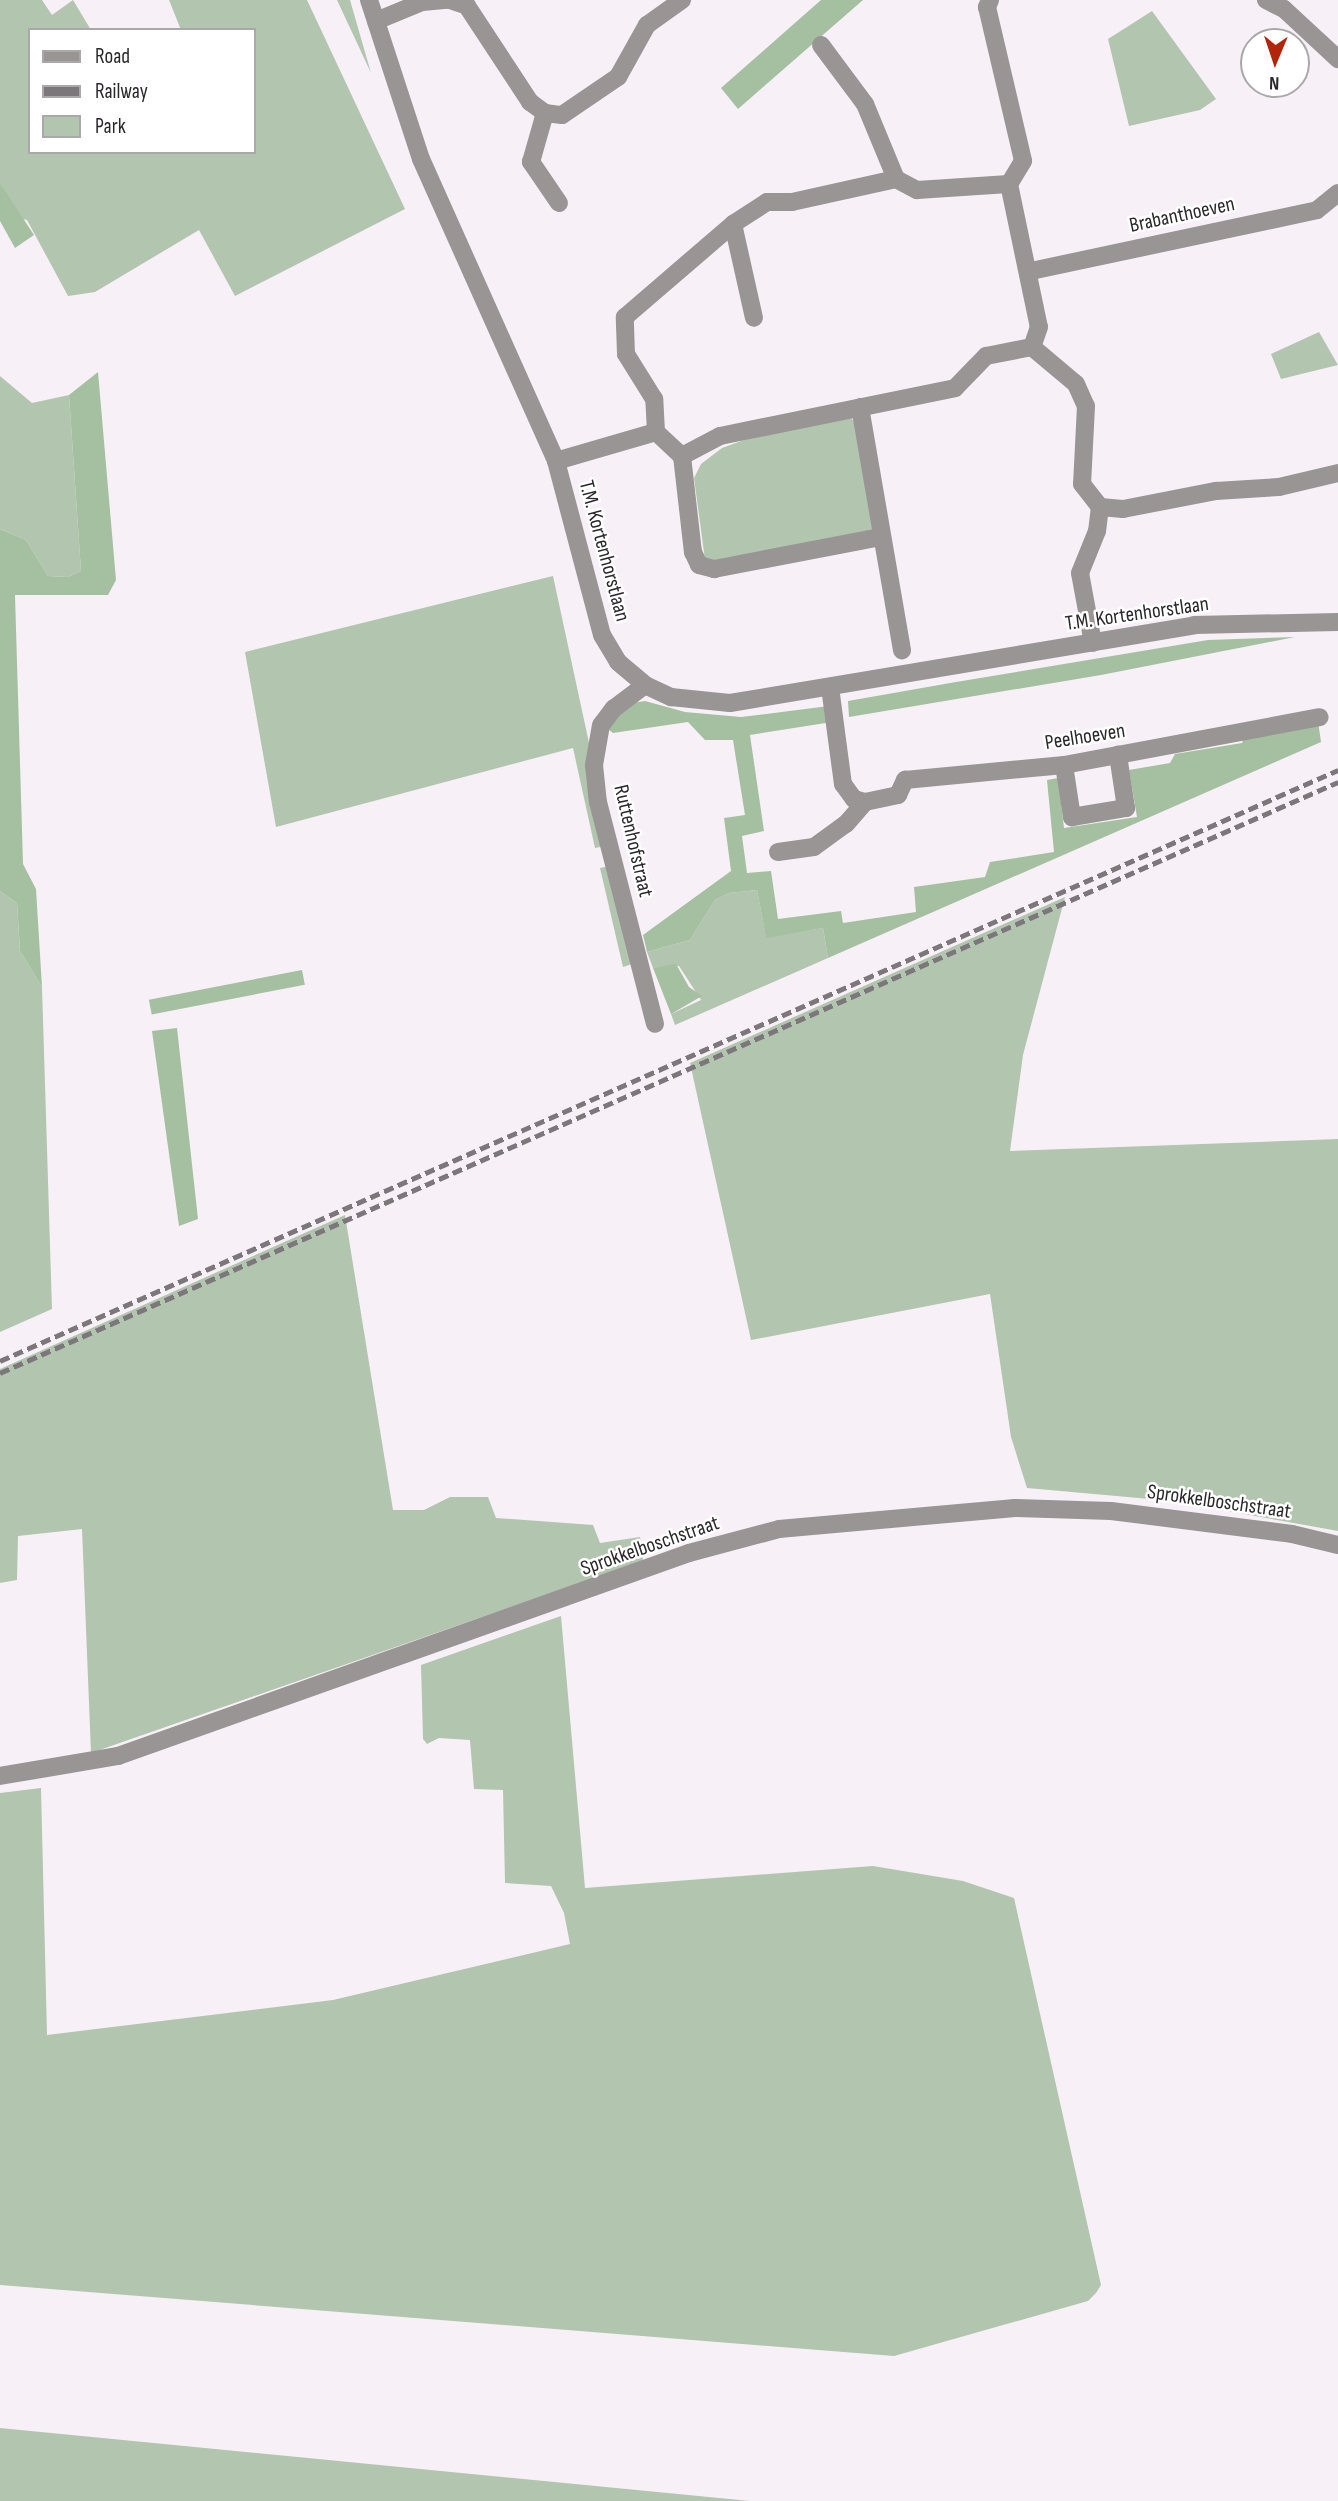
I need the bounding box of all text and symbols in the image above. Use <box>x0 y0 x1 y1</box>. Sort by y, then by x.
legend <box>28 28 256 154</box>
north arrow <box>1240 28 1310 98</box>
text: Road <box>95 44 130 69</box>
text: N <box>1269 71 1280 94</box>
text: Railway <box>95 79 148 104</box>
text: Park <box>95 114 126 139</box>
street label: Brabanthoeven <box>1127 192 1237 238</box>
street label: T.M. Kortenhorstlaan <box>573 478 635 624</box>
street label: T.M. Kortenhorstlaan <box>1064 591 1210 637</box>
street label: Peelhoeven <box>1043 718 1127 756</box>
street label: Ruttenhofstraat <box>608 782 658 900</box>
street label: Sprokkelboschstraat <box>1146 1479 1292 1525</box>
street label: Sprokkelboschstraat <box>577 1511 723 1581</box>

